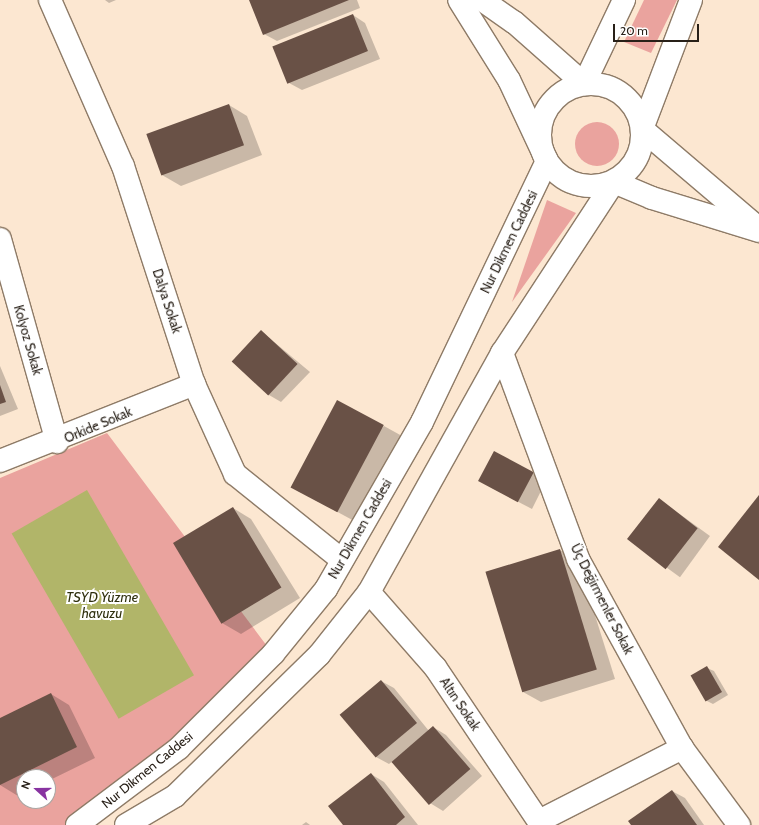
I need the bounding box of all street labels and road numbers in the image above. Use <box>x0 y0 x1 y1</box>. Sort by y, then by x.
street label: Nur Dikmen Caddesi <box>477 188 541 296</box>
street label: Dalya Sokak <box>149 267 185 335</box>
street label: Kolyoz Sokak <box>11 303 45 377</box>
street label: Orkide Sokak <box>62 404 134 446</box>
street label: Nur Dikmen Caddesi <box>325 476 395 582</box>
street label: Üç Değirmenler Sokak <box>567 541 637 657</box>
street label: Altın Sokak <box>437 674 483 734</box>
street label: Nur Dikmen Caddesi <box>98 729 196 811</box>

